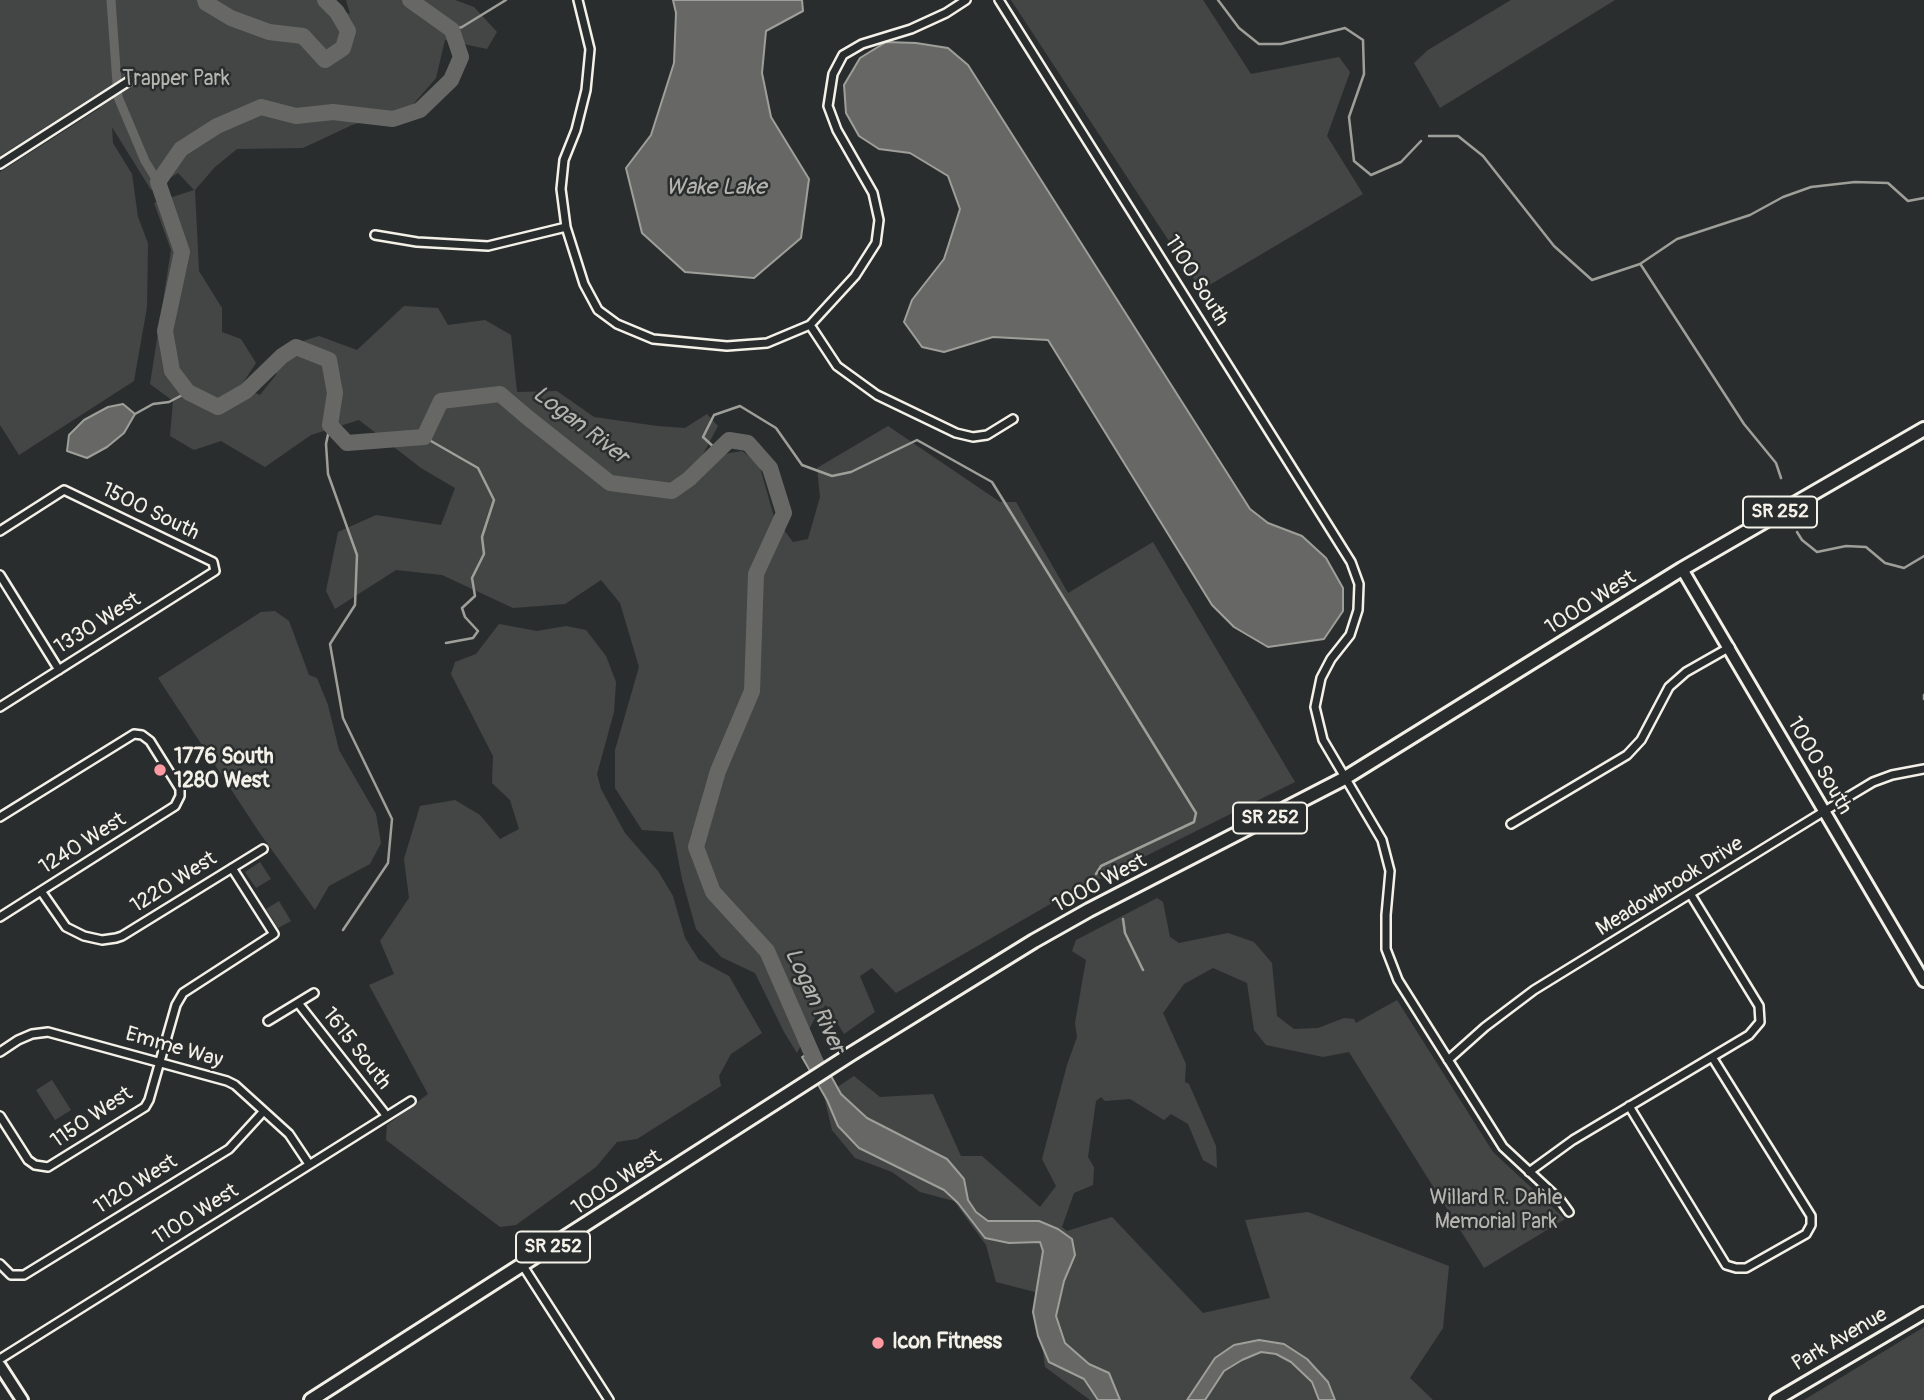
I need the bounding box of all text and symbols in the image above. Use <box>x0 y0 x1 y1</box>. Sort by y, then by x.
park label: Trapper Park <box>122 67 230 93</box>
water label: Wake Lake <box>666 174 766 202</box>
street label: 1100 South <box>1158 231 1234 331</box>
water label: Logan River <box>527 381 633 471</box>
street label: 1500 South <box>97 478 203 546</box>
road number: SR 252 <box>1743 496 1817 527</box>
street label: 1000 West <box>1541 565 1641 641</box>
street label: 1330 West <box>50 588 146 660</box>
street label: 1000 South <box>1781 713 1857 819</box>
place label: 1776 South 1280 West <box>174 745 274 795</box>
marker: 1776 South 1280 West <box>152 762 168 778</box>
road number: SR 252 <box>1233 803 1307 834</box>
street label: 1240 West <box>35 808 131 880</box>
street label: Meadowbrook Drive <box>1592 832 1748 942</box>
street label: 1220 West <box>126 847 222 919</box>
street label: 1000 West <box>1049 849 1151 919</box>
water label: Logan River <box>778 944 850 1058</box>
street label: 1615 South <box>316 1003 396 1095</box>
street label: Emme Way <box>123 1022 225 1074</box>
street label: 1150 West <box>46 1082 138 1154</box>
street label: 1000 West <box>567 1145 667 1221</box>
street label: 1120 West <box>90 1150 182 1220</box>
street label: 1100 West <box>149 1179 243 1251</box>
park label: Willard R. Dahle Memorial Park <box>1430 1186 1562 1236</box>
road number: SR 252 <box>516 1232 590 1262</box>
street label: Park Avenue <box>1788 1303 1892 1377</box>
place label: Icon Fitness <box>892 1330 1002 1356</box>
marker: Icon Fitness <box>870 1335 886 1351</box>

